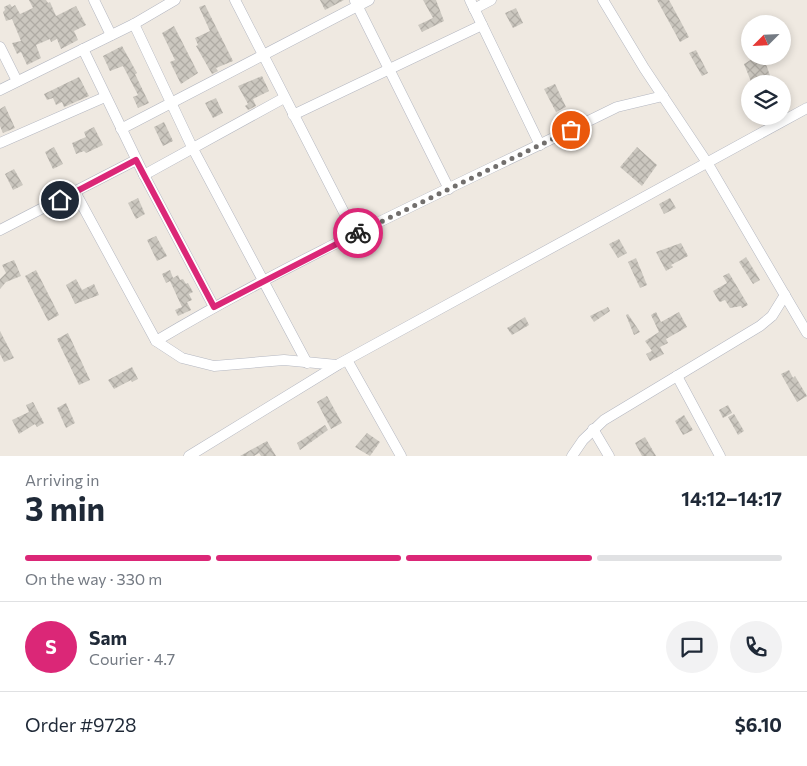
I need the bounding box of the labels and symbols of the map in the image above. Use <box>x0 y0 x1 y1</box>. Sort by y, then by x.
north arrow <box>741 15 791 65</box>
pin <box>550 109 592 151</box>
pin <box>39 179 81 221</box>
courier <box>333 208 383 258</box>

